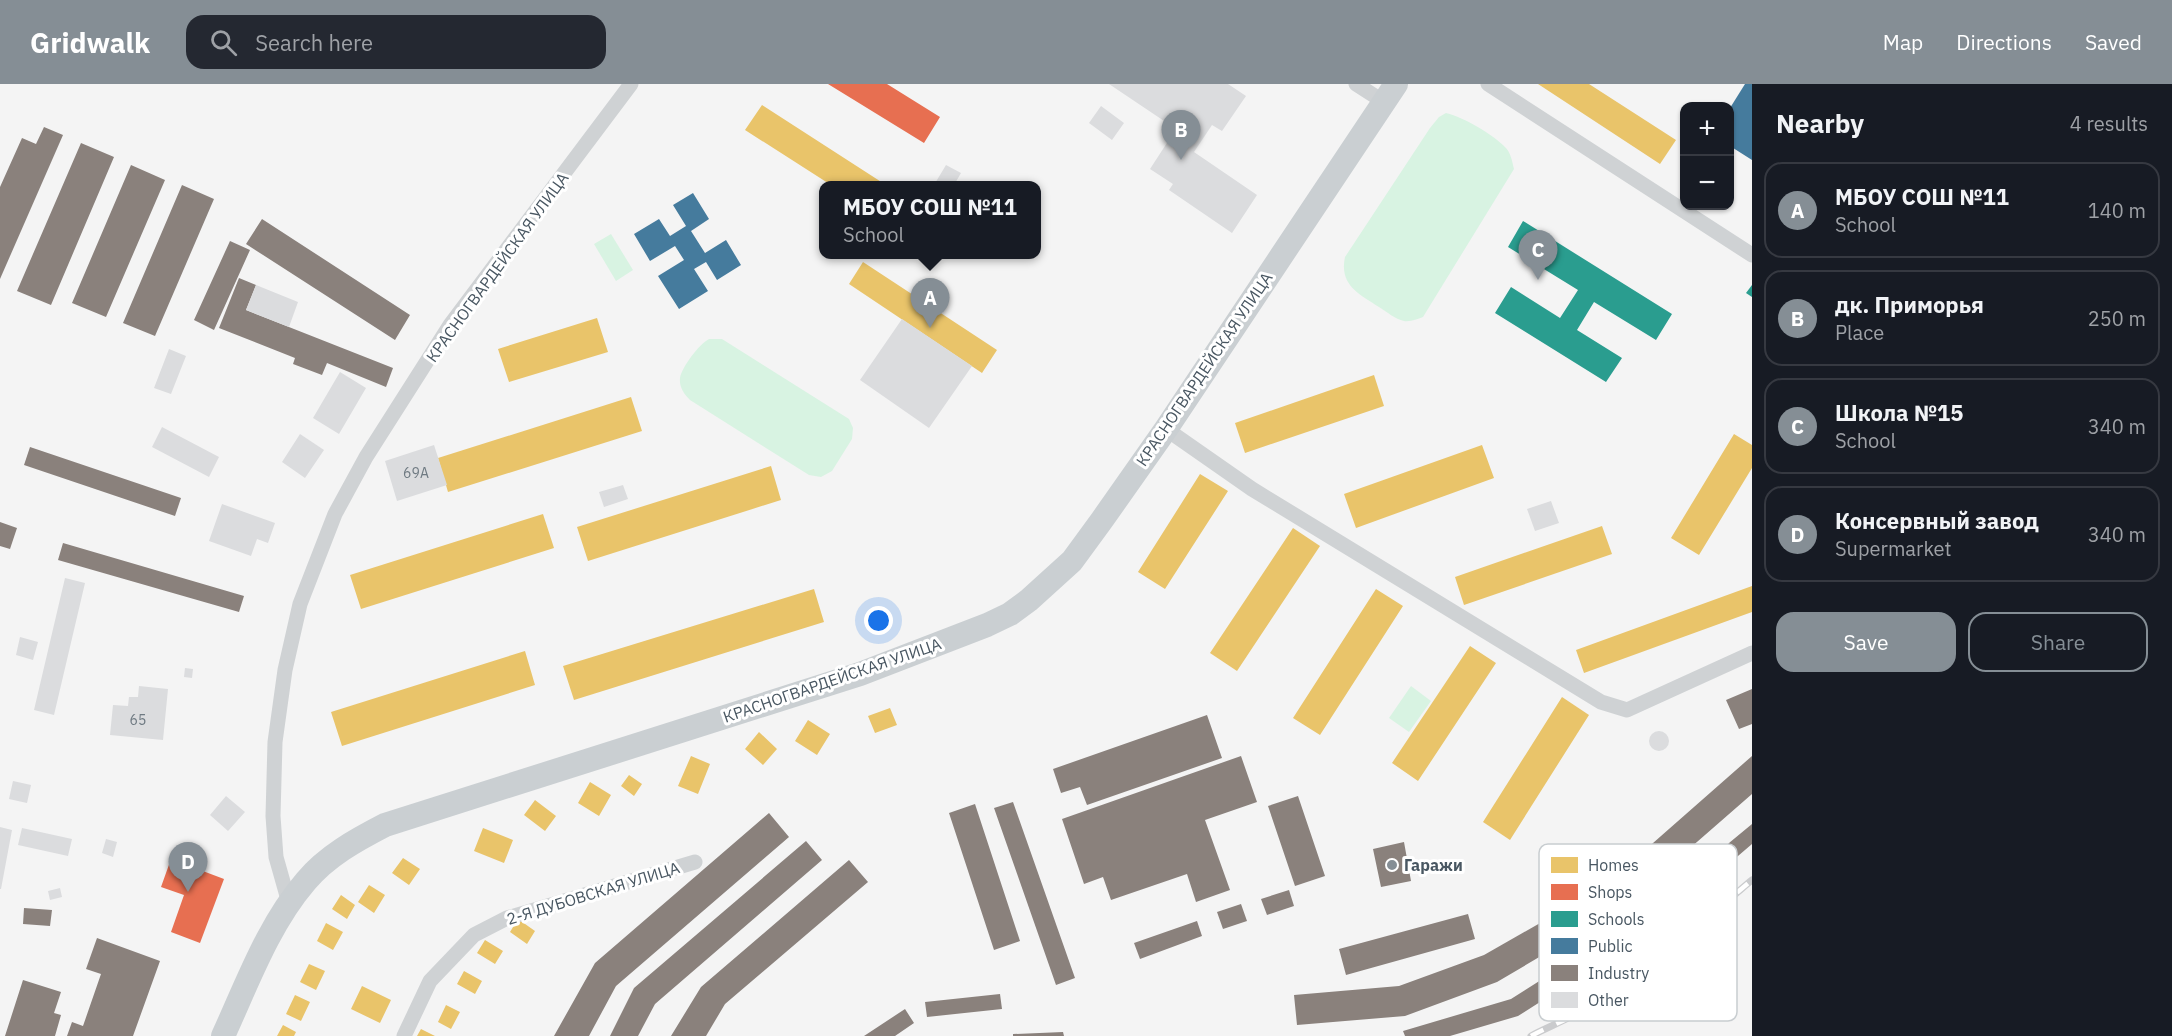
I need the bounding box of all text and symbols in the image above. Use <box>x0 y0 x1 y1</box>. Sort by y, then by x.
search box <box>186 15 606 69</box>
text: Gridwalk <box>30 24 150 61</box>
icon: search <box>207 26 240 59</box>
text: Search here <box>255 28 373 57</box>
text: Map <box>1883 28 1923 56</box>
text: Directions <box>1956 28 2052 56</box>
text: Saved <box>2085 28 2142 56</box>
map controls <box>1680 102 1734 210</box>
button: + <box>1680 102 1734 156</box>
text: Nearby <box>1776 106 1864 140</box>
pin: B <box>1162 110 1200 160</box>
text: 4 results <box>2070 110 2148 137</box>
button: − <box>1680 156 1734 210</box>
street label: КРАСНОГВАРДЕЙСКАЯ УЛИЦА <box>421 168 573 366</box>
popup <box>819 181 1041 259</box>
text: МБОУ СОШ №11 <box>1835 182 2009 211</box>
text: МБОУ СОШ №11 <box>843 192 1017 221</box>
text: A <box>1791 197 1804 224</box>
text: 140 m <box>2088 197 2146 224</box>
text: School <box>1835 211 1896 238</box>
text: School <box>843 221 904 248</box>
pin: C <box>1518 230 1558 280</box>
street label: КРАСНОГВАРДЕЙСКАЯ УЛИЦА <box>1132 268 1276 470</box>
pin: A <box>910 278 950 328</box>
text: дк. Приморья <box>1835 290 1984 319</box>
text: B <box>1791 305 1804 332</box>
text: 250 m <box>2088 305 2146 332</box>
text: Place <box>1835 319 1884 346</box>
text: Школа №15 <box>1835 398 1964 427</box>
text: C <box>1791 413 1804 440</box>
text: 340 m <box>2088 413 2146 440</box>
text: School <box>1835 427 1896 454</box>
house number: 69А <box>403 464 429 482</box>
text: Консервный завод <box>1835 506 2039 535</box>
text: D <box>1791 521 1804 548</box>
text: 340 m <box>2088 521 2146 548</box>
text: Supermarket <box>1835 535 1952 562</box>
your location <box>864 606 893 635</box>
button: Save <box>1776 612 1956 672</box>
button: Share <box>1968 612 2148 672</box>
street label: КРАСНОГВАРДЕЙСКАЯ УЛИЦА <box>720 633 944 727</box>
house number: 65 <box>130 711 146 729</box>
pin: D <box>168 842 207 892</box>
legend <box>1539 844 1737 1021</box>
place label: Гаражи <box>1404 855 1463 875</box>
text: Homes <box>1588 855 1639 875</box>
street label: 2-Я ДУБОВСКАЯ УЛИЦА <box>504 857 682 929</box>
marker: Гаражи <box>1385 858 1399 872</box>
text: Shops <box>1588 882 1632 902</box>
text: Schools <box>1588 909 1645 929</box>
text: Public <box>1588 936 1632 956</box>
text: Industry <box>1588 963 1649 983</box>
text: Other <box>1588 990 1629 1010</box>

